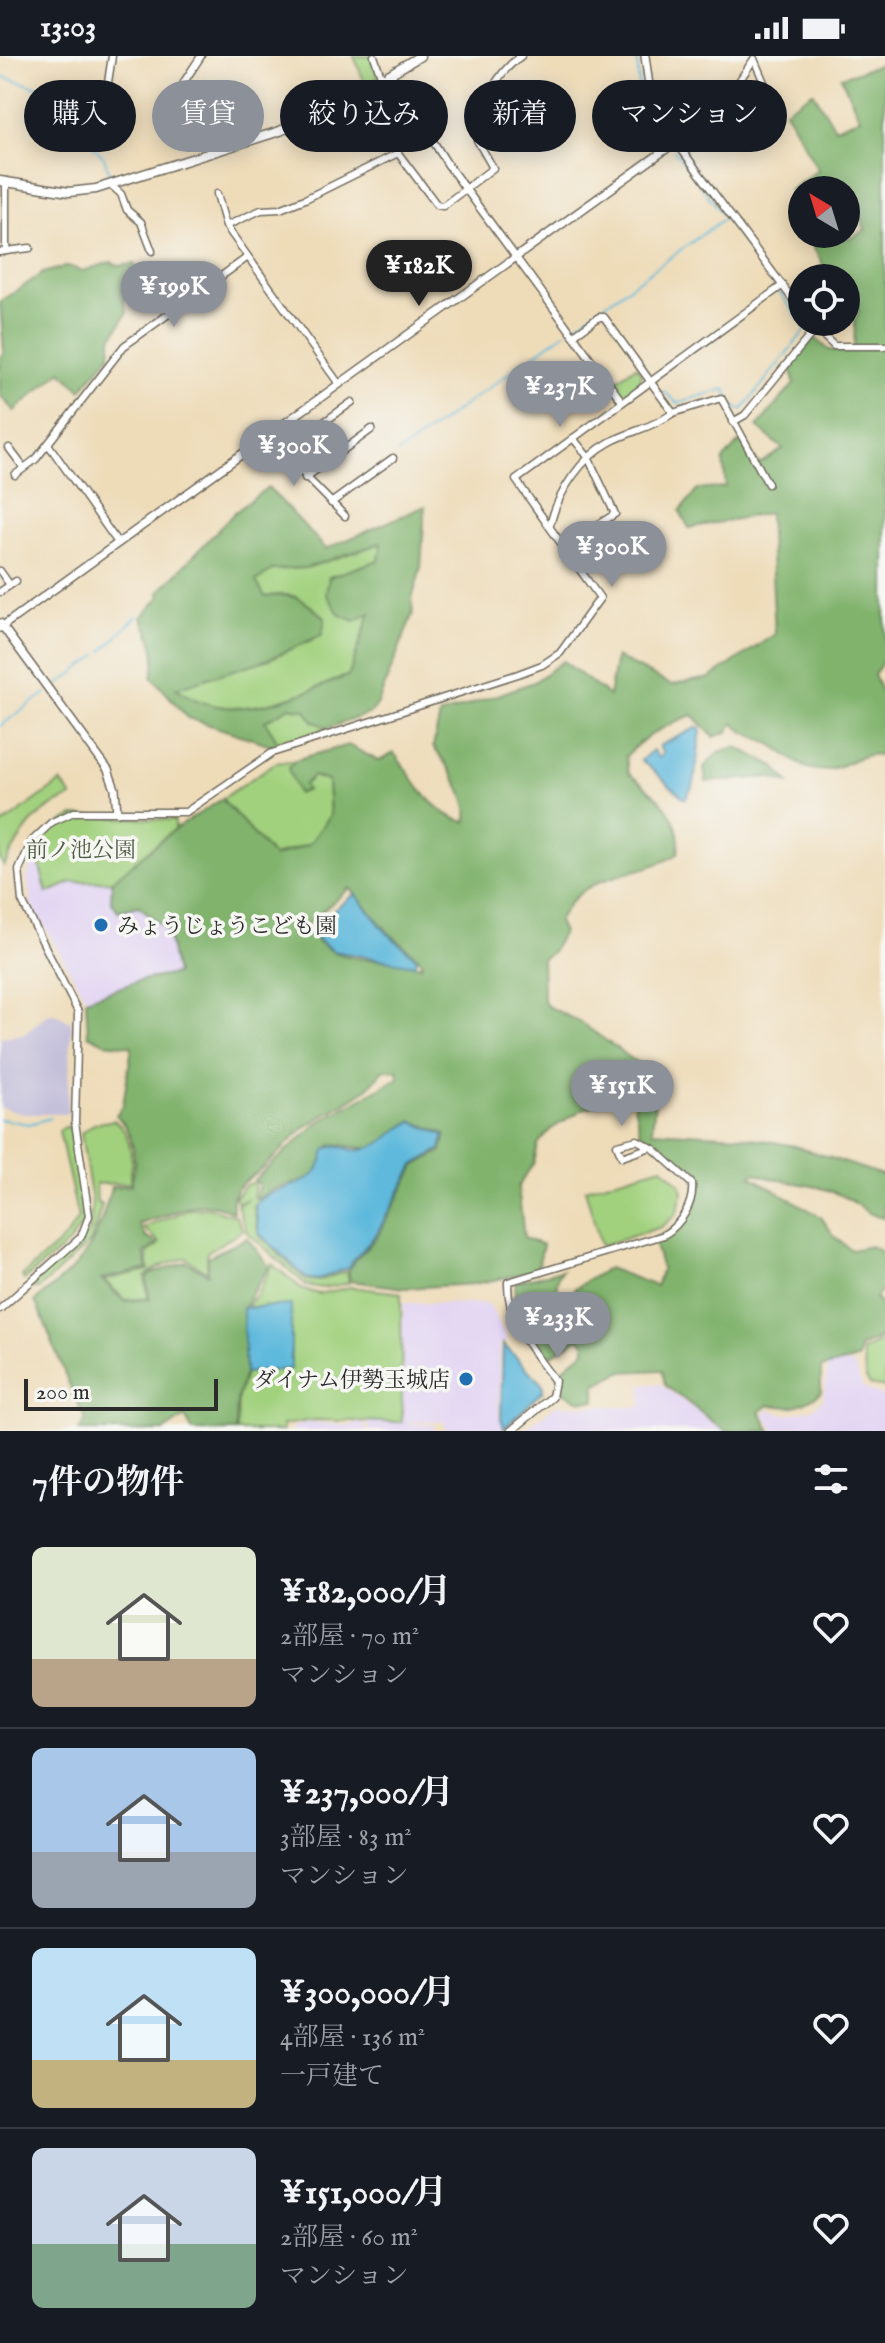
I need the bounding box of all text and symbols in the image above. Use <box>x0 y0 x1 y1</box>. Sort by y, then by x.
text: 13:03 <box>40 9 96 47</box>
chip: 購入 <box>24 80 136 152</box>
chip: 賃貸 <box>152 80 264 152</box>
chip: 絞り込み <box>280 80 448 152</box>
chip: 新着 <box>464 80 576 152</box>
chip: マンション <box>592 80 787 152</box>
north arrow <box>788 176 860 248</box>
map controls <box>788 176 860 336</box>
pin: ¥182K <box>363 240 475 308</box>
text: ¥182K <box>384 249 454 282</box>
pin: ¥199K <box>118 261 230 329</box>
button: locate <box>788 264 860 336</box>
text: ¥199K <box>139 270 209 303</box>
pin: ¥237K <box>504 361 616 429</box>
text: ¥237K <box>524 370 596 403</box>
pin: ¥300K <box>238 420 350 488</box>
text: ¥300K <box>257 429 331 462</box>
pin: ¥300K <box>556 521 668 589</box>
text: ¥300K <box>575 530 649 563</box>
park label: 前ノ池公園 <box>26 837 136 865</box>
place label: みょうじょうこども園 <box>117 913 337 941</box>
marker: みょうじょうこども園 <box>92 916 110 934</box>
pin: ¥151K <box>566 1060 678 1128</box>
text: ¥151K <box>589 1069 655 1102</box>
pin: ¥233K <box>502 1292 614 1360</box>
text: ¥233K <box>523 1301 593 1334</box>
place label: ダイナム伊勢玉城店 <box>254 1367 450 1395</box>
marker: ダイナム伊勢玉城店 <box>457 1370 475 1388</box>
scale bar <box>24 1375 218 1411</box>
text: 200 m <box>36 1379 90 1407</box>
icon: filters <box>809 1457 853 1501</box>
text: 7件の物件 <box>32 1462 184 1505</box>
text: ¥182,000/月 <box>280 1571 451 1614</box>
icon: home <box>96 1579 192 1675</box>
icon: heart <box>809 1605 853 1649</box>
text: 2部屋 · 70 m² <box>280 1620 419 1653</box>
text: マンション <box>280 1659 409 1692</box>
text: ¥237,000/月 <box>280 1772 454 1815</box>
icon: home <box>96 1780 192 1876</box>
icon: heart <box>809 1806 853 1850</box>
text: 3部屋 · 83 m² <box>280 1821 412 1854</box>
text: マンション <box>280 1860 409 1893</box>
text: ¥300,000/月 <box>280 1972 456 2015</box>
icon: home <box>96 1980 192 2076</box>
icon: heart <box>809 2006 853 2050</box>
text: 4部屋 · 136 m² <box>280 2021 425 2054</box>
text: 一戸建て <box>280 2060 384 2093</box>
text: ¥151,000/月 <box>280 2172 447 2215</box>
icon: home <box>96 2180 192 2276</box>
icon: heart <box>809 2206 853 2250</box>
text: 2部屋 · 60 m² <box>280 2221 418 2254</box>
text: マンション <box>280 2260 409 2293</box>

